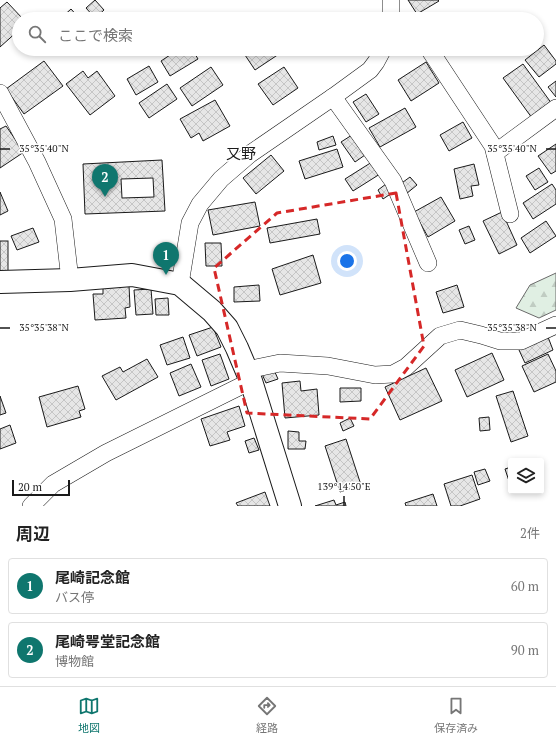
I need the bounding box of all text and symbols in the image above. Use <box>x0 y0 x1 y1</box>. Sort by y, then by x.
search box <box>12 12 544 56</box>
icon: search <box>26 23 48 45</box>
text: ここで検索 <box>58 25 133 45</box>
text: 35°35'40"N <box>19 142 69 155</box>
text: 35°35'40"N <box>487 142 537 155</box>
district label: 又野 <box>226 143 256 163</box>
pin: 2 <box>92 164 118 197</box>
pin: 1 <box>153 242 179 275</box>
your location <box>337 251 357 271</box>
text: 35°35'38"N <box>19 321 69 334</box>
text: 35°35'38"N <box>487 321 537 334</box>
map controls <box>508 458 544 494</box>
button: layers <box>508 458 544 494</box>
scale bar <box>12 478 70 497</box>
text: 20 m <box>18 480 42 494</box>
text: 139°14'50"E <box>317 480 371 493</box>
text: 周辺 <box>16 522 50 545</box>
text: 2件 <box>520 524 540 542</box>
text: 尾崎記念館 <box>55 567 130 587</box>
text: 1 <box>26 577 34 595</box>
text: 60 m <box>511 577 539 595</box>
text: バス停 <box>55 588 94 606</box>
text: 尾崎咢堂記念館 <box>55 631 160 651</box>
text: 2 <box>26 641 34 659</box>
text: 90 m <box>511 641 539 659</box>
text: 博物館 <box>55 652 94 670</box>
tab: 地図 <box>78 695 100 735</box>
tab: 経路 <box>256 695 278 735</box>
tab: 保存済み <box>434 695 478 735</box>

